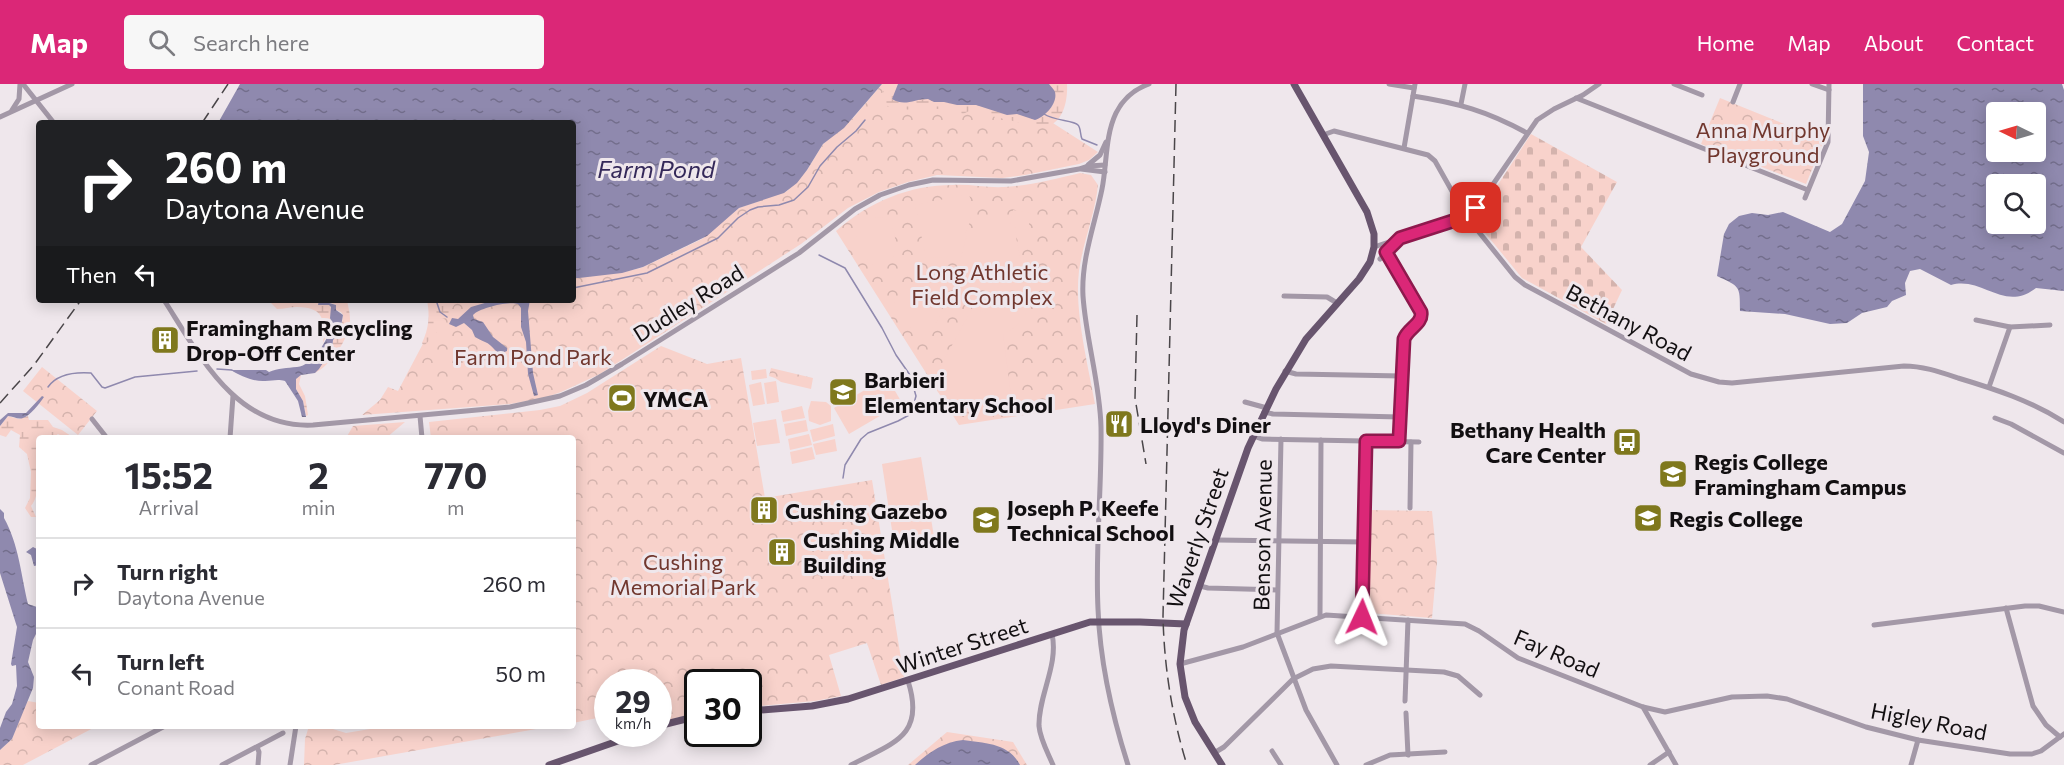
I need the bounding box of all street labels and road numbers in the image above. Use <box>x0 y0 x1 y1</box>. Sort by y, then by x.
street label: Dudley Road <box>628 258 748 348</box>
street label: Bethany Road <box>1562 278 1696 366</box>
street label: Benson Avenue <box>1247 459 1277 611</box>
street label: Waverly Street <box>1160 464 1234 612</box>
street label: Winter Street <box>893 611 1031 679</box>
street label: Fay Road <box>1510 623 1604 683</box>
street label: Higley Road <box>1869 696 1989 746</box>

